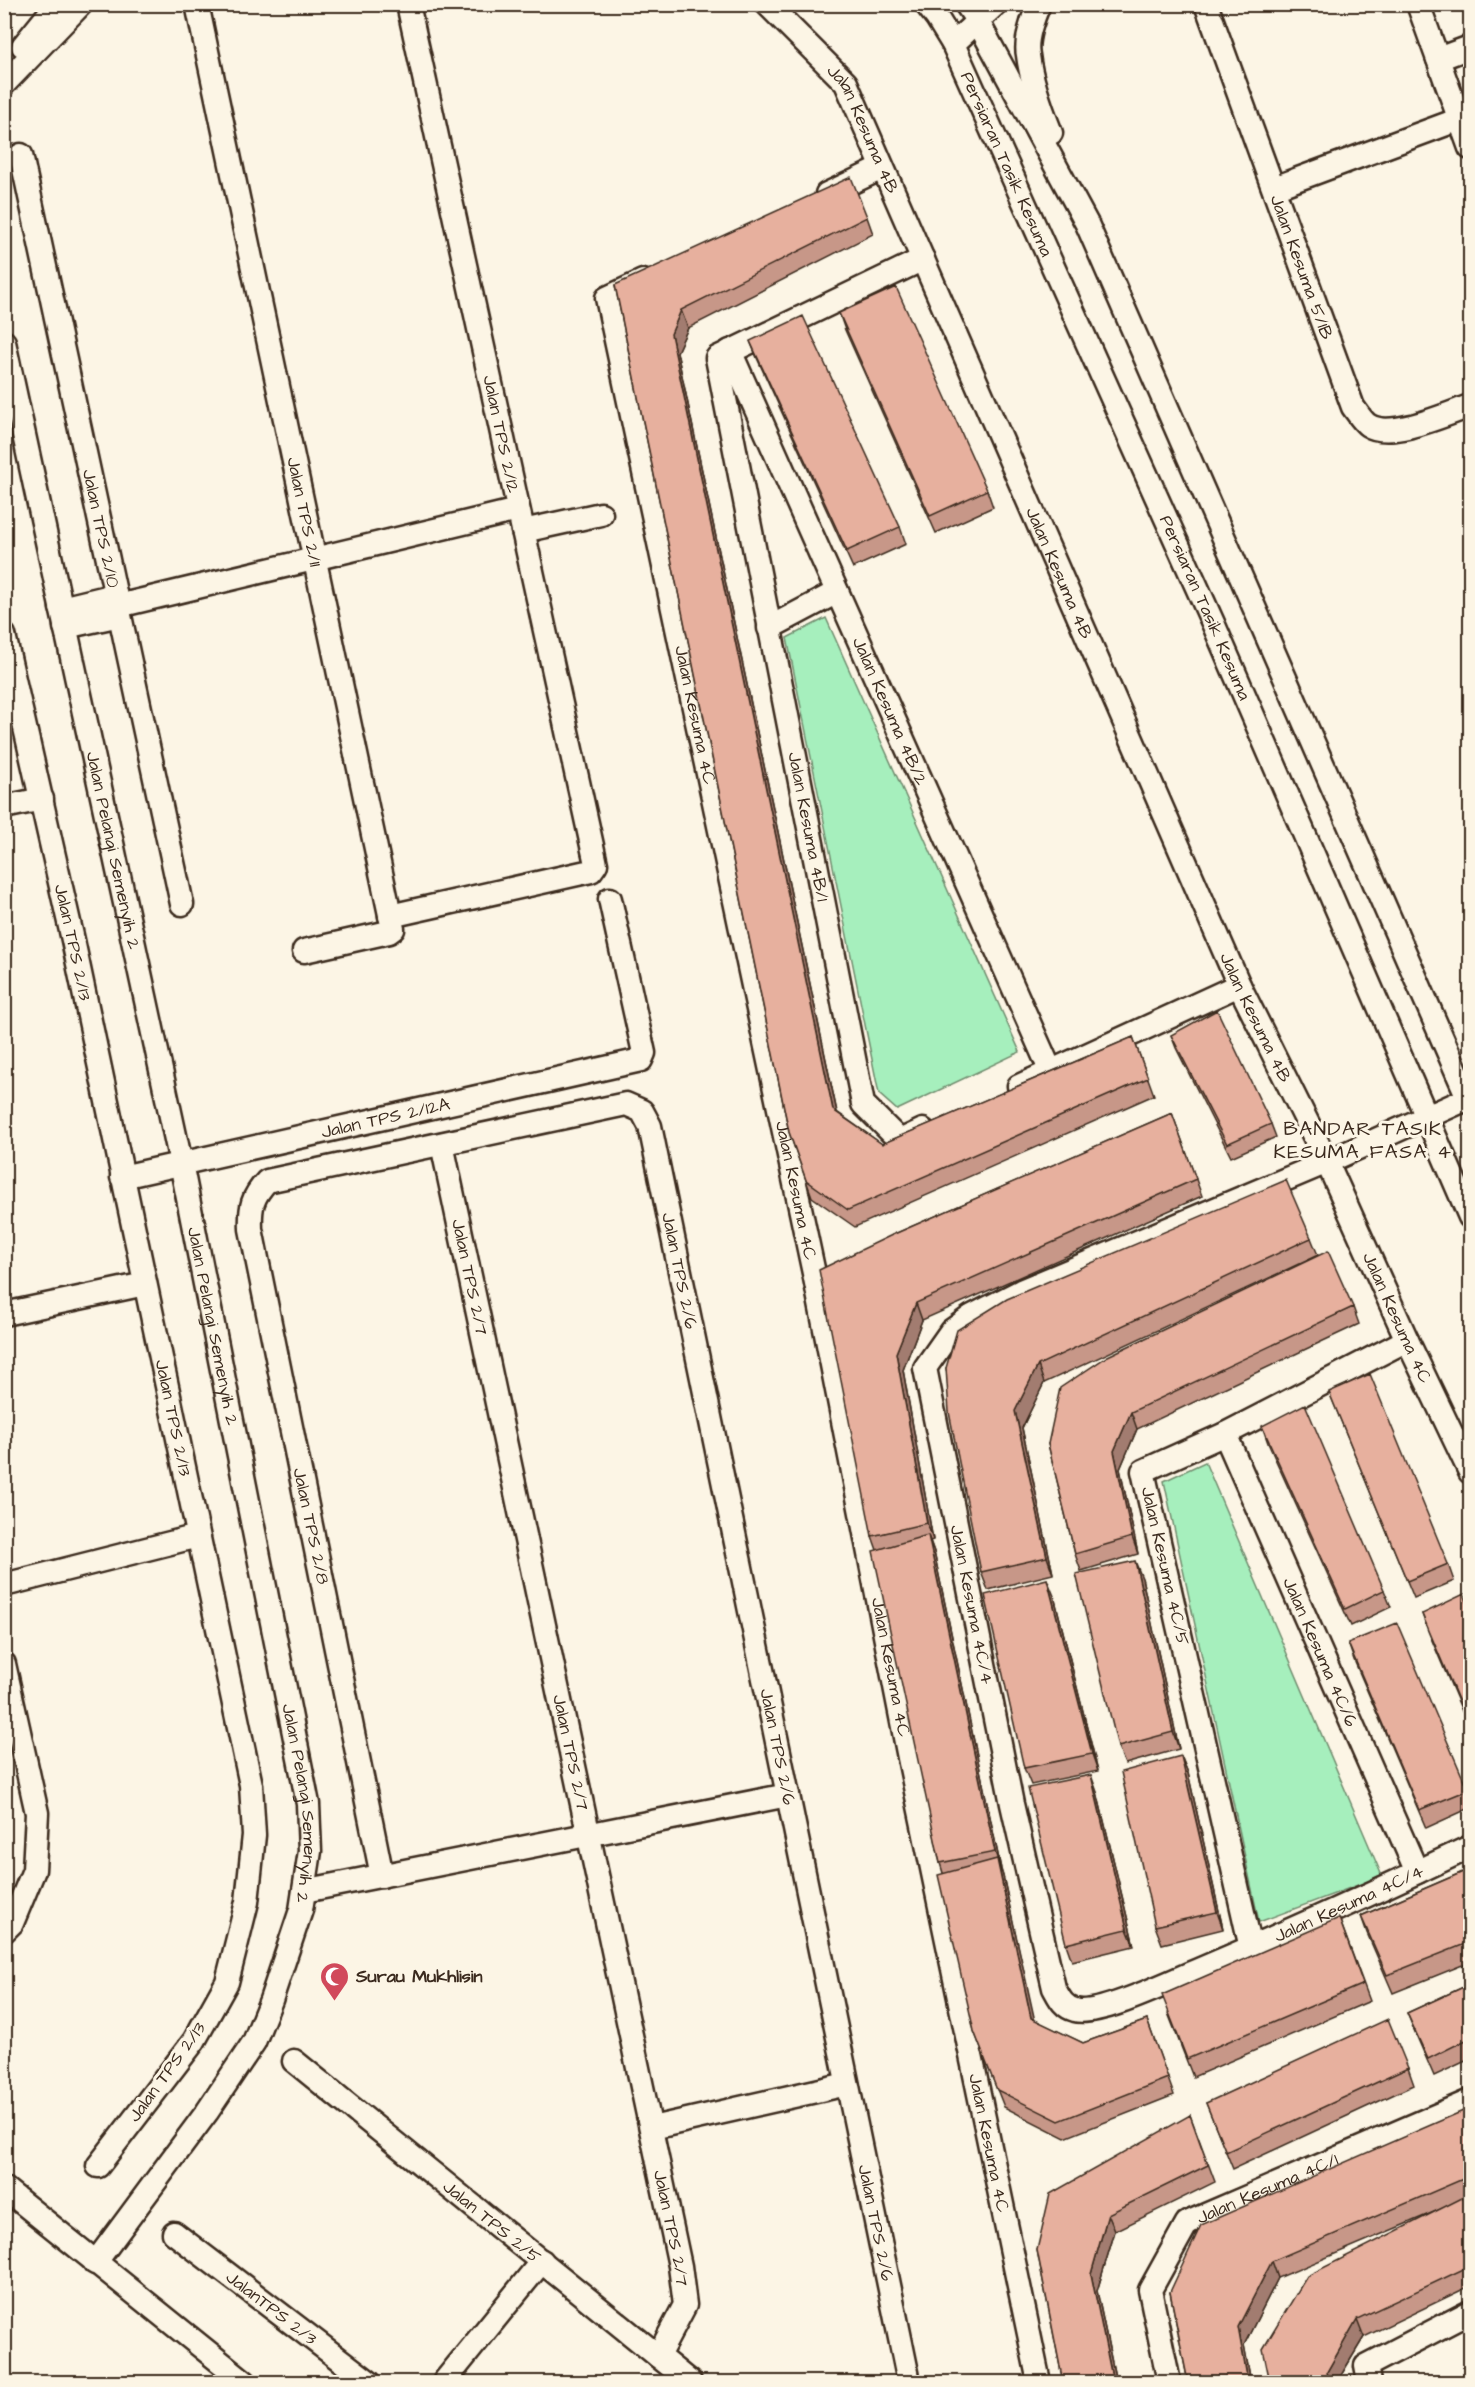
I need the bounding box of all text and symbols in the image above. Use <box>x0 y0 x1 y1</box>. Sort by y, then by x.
street label: Jalan Kesuma 4B <box>821 58 905 197</box>
street label: Persiaran Tasik Kesuma <box>955 68 1059 260</box>
street label: Jalan Kesuma 5/1B <box>1264 191 1340 343</box>
street label: Jalan TPS 2/12 <box>476 373 526 496</box>
street label: Jalan TPS 2/11 <box>281 455 328 569</box>
street label: Jalan TPS 2/10 <box>76 467 126 590</box>
street label: Jalan Kesuma 4B <box>1020 503 1099 643</box>
street label: Persiaran Tasik Kesuma <box>1154 511 1257 704</box>
street label: Jalan Kesuma 4B/2 <box>846 633 934 790</box>
street label: Jalan Kesuma 4C <box>669 643 722 787</box>
street label: Jalan Pelangi Semenyih 2 <box>80 749 147 952</box>
street label: Jalan Kesuma 4B/1 <box>782 750 836 903</box>
street label: Jalan TPS 2/13 <box>48 882 98 1003</box>
street label: Jalan Kesuma 4B <box>1214 949 1298 1087</box>
street label: Jalan TPS 2/12A <box>319 1091 453 1144</box>
district label: BANDAR TASIK KESUMA FASA 4 <box>1274 1115 1452 1166</box>
street label: Jalan Kesuma 4C <box>770 1119 823 1262</box>
street label: Jalan TPS 2/6 <box>656 1210 704 1331</box>
street label: Jalan TPS 2/7 <box>446 1217 495 1337</box>
street label: Jalan Pelangi Semenyih 2 <box>181 1225 245 1428</box>
street label: Jalan Kesuma 4C <box>1357 1248 1438 1387</box>
street label: Jalan TPS 2/13 <box>149 1357 198 1478</box>
street label: Jalan TPS 2/8 <box>286 1465 336 1587</box>
street label: Jalan Kesuma 4C/5 <box>1135 1484 1195 1648</box>
street label: Jalan Kesuma 4C/4 <box>944 1523 1000 1686</box>
street label: Jalan Kesuma 4C/6 <box>1277 1573 1364 1731</box>
street label: Jalan Kesuma 4C <box>865 1595 917 1739</box>
street label: Jalan TPS 2/6 <box>754 1686 802 1807</box>
street label: Jalan TPS 2/7 <box>547 1692 596 1813</box>
street label: Jalan Pelangi Semenyih 2 <box>276 1701 323 1905</box>
street label: Jalan Kesuma 4C/4 <box>1270 1858 1428 1948</box>
mosque icon: Surau Mukhlisin <box>319 1960 351 2002</box>
place label: Surau Mukhlisin <box>355 1964 482 1989</box>
street label: Jalan TPS 2/13 <box>122 2017 212 2127</box>
street label: Jalan Kesuma 4C <box>963 2071 1016 2215</box>
street label: Jalan Kesuma 4C/1 <box>1193 2147 1342 2230</box>
street label: Jalan TPS 2/6 <box>852 2162 900 2283</box>
street label: Jalan TPS 2/7 <box>647 2168 695 2287</box>
street label: Jalan TPS 2/5 <box>438 2174 547 2269</box>
street label: JalanTPS 2/3 <box>221 2265 323 2351</box>

